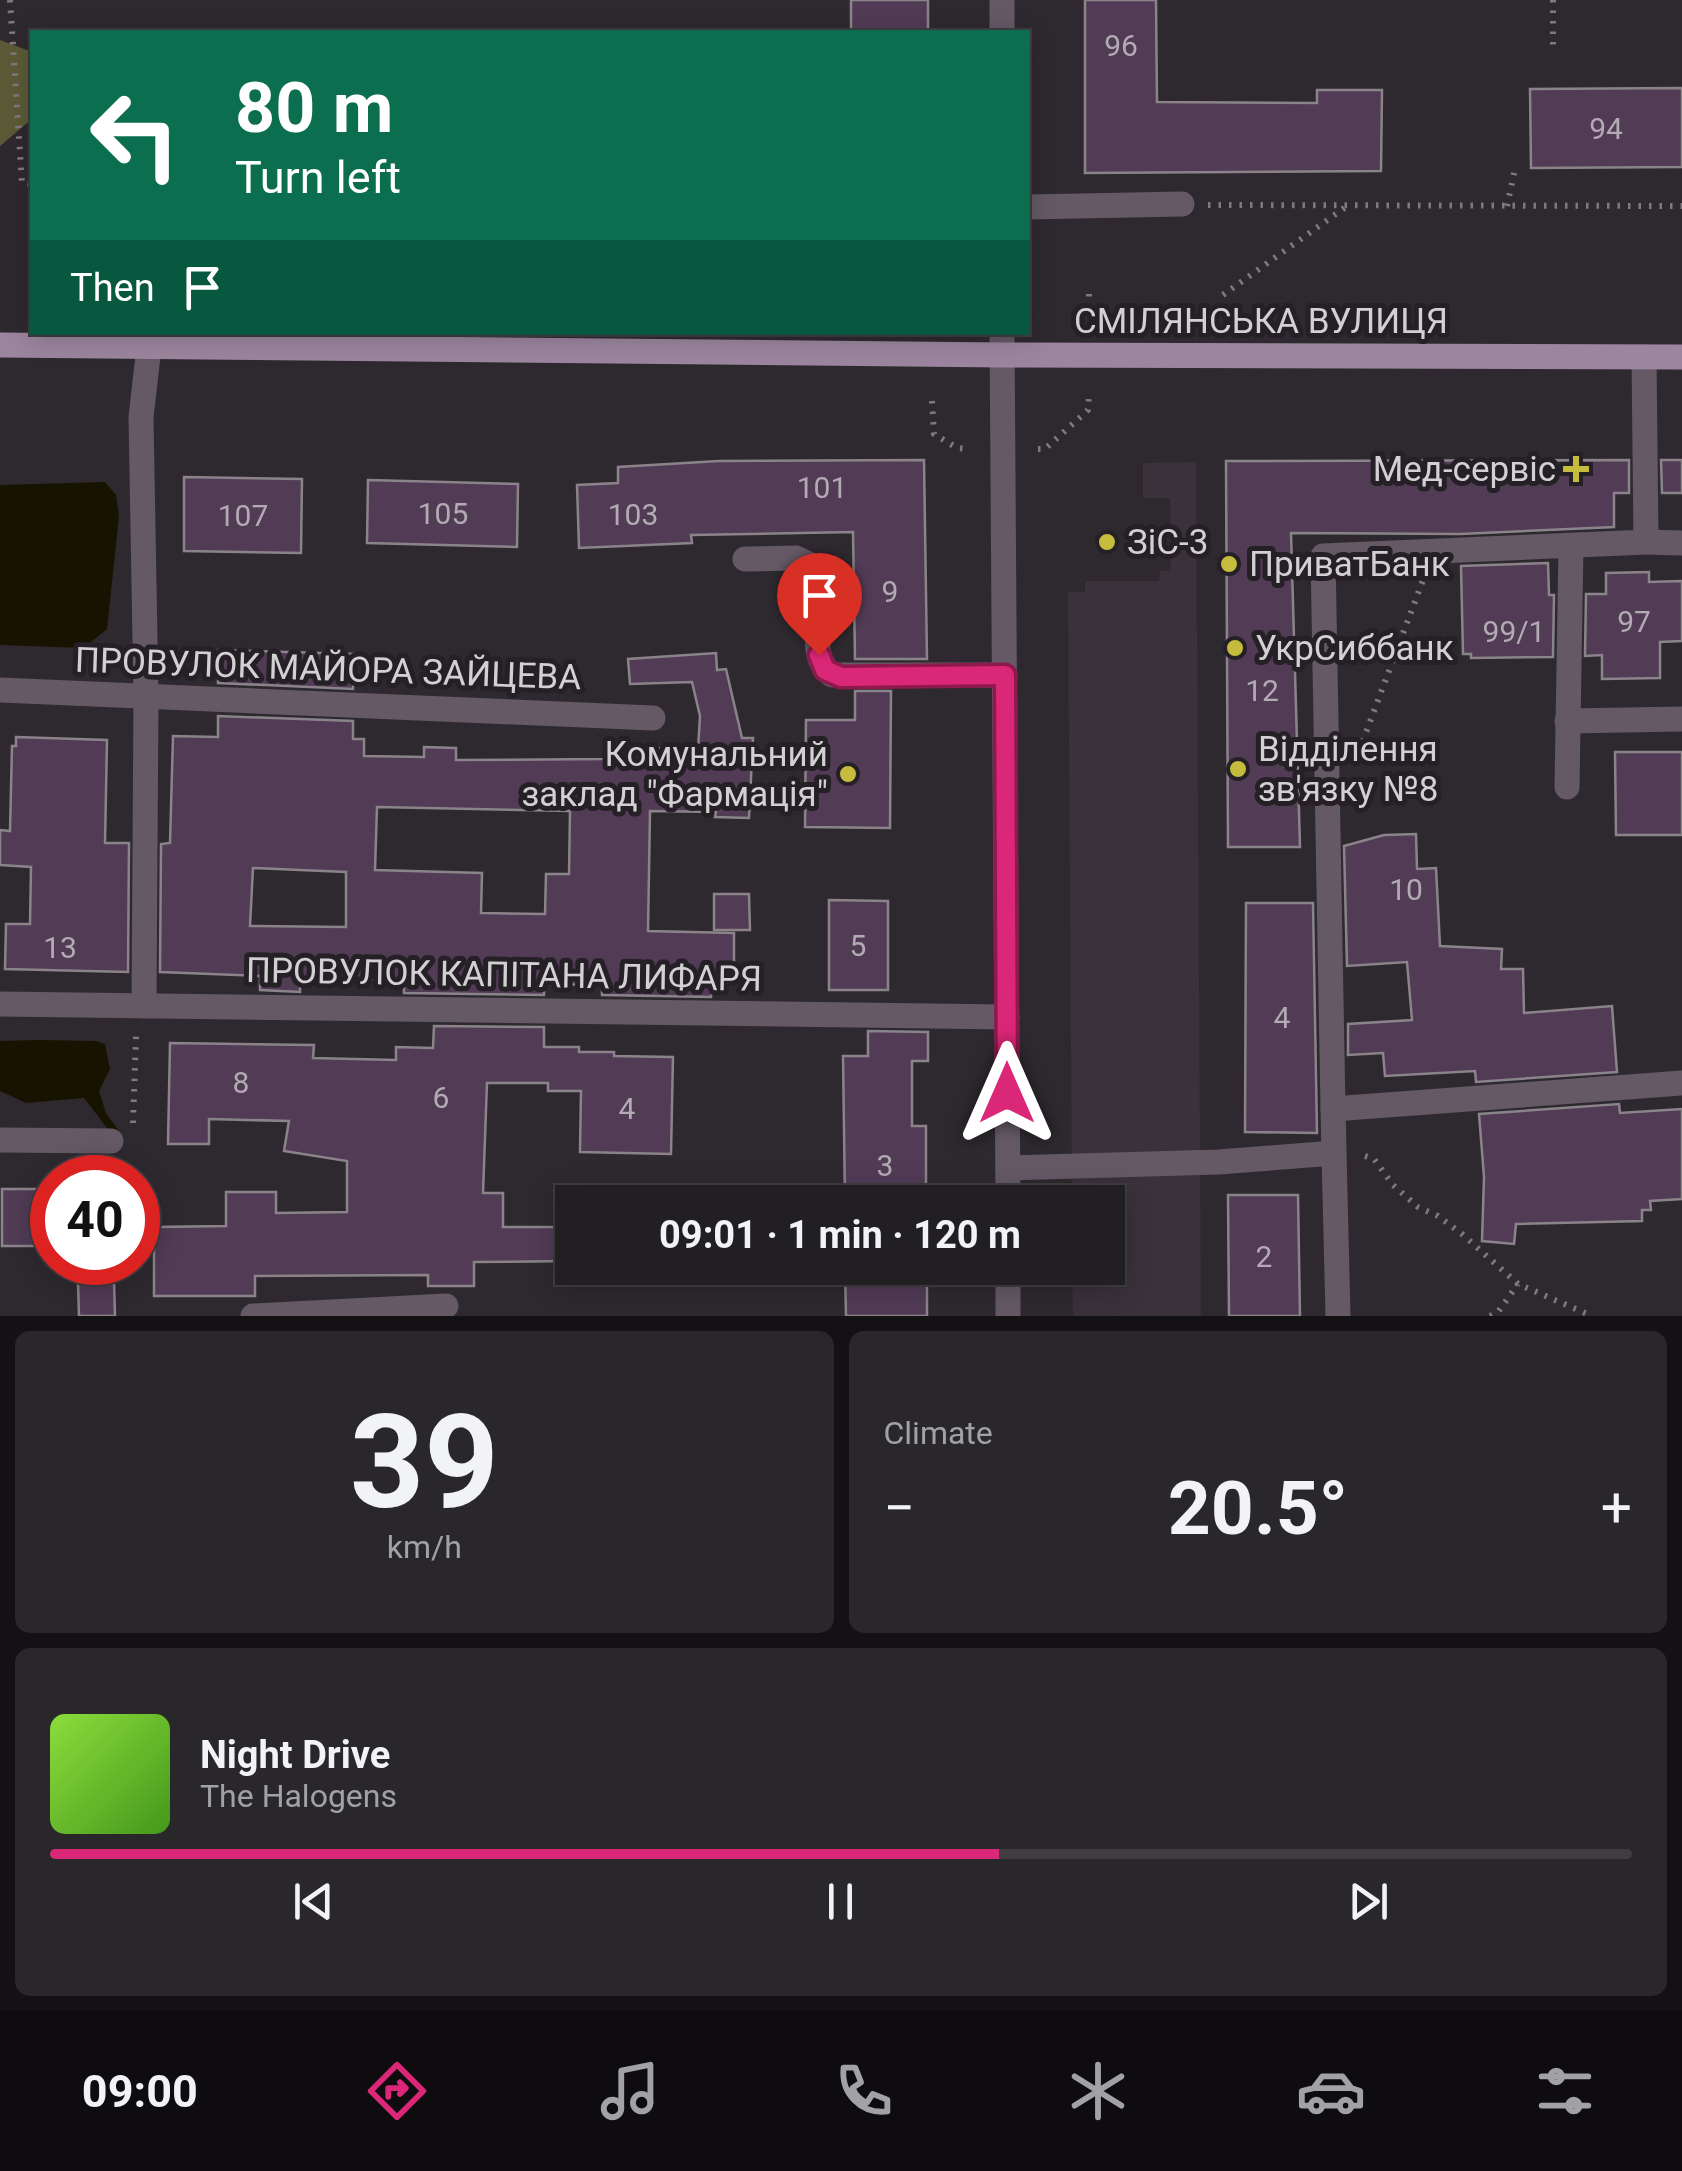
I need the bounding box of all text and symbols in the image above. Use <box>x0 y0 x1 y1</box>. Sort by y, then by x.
house number: 96 <box>1104 28 1138 63</box>
text: 80 m <box>235 67 393 149</box>
icon: left <box>70 70 200 200</box>
house number: 94 <box>1589 111 1623 146</box>
text: Turn left <box>235 151 401 204</box>
icon: arrive <box>175 260 230 315</box>
text: Then <box>70 266 155 310</box>
street label: СМІЛЯНСЬКА ВУЛИЦЯ <box>1074 301 1448 342</box>
place label: Мед-сервіс <box>1373 449 1556 490</box>
marker: Мед-сервіс <box>1565 458 1587 480</box>
house number: 101 <box>797 470 847 505</box>
house number: 105 <box>418 496 468 531</box>
house number: 103 <box>608 497 658 532</box>
house number: 107 <box>218 498 268 533</box>
place label: ЗіС-3 <box>1127 522 1208 563</box>
marker: ЗіС-3 <box>1096 531 1118 553</box>
place label: ПриватБанк <box>1249 544 1450 585</box>
pin <box>777 553 862 656</box>
marker: ПриватБанк <box>1218 553 1240 575</box>
icon: arrive <box>792 568 847 623</box>
house number: 9 <box>882 574 898 609</box>
house number: 97 <box>1617 604 1651 639</box>
house number: 99/1 <box>1483 614 1545 649</box>
place label: УкрСиббанк <box>1255 628 1454 669</box>
marker: УкрСиббанк <box>1224 637 1246 659</box>
street label: ПРОВУЛОК МАЙОРА ЗАЙЦЕВА <box>74 640 582 698</box>
house number: 12 <box>1245 673 1279 708</box>
place label: Відділення зв'язку №8 <box>1258 729 1438 810</box>
place label: Комунальний заклад "Фармація" <box>522 734 828 815</box>
marker: Відділення зв'язку №8 <box>1227 758 1249 780</box>
marker: Комунальний заклад "Фармація" <box>837 763 859 785</box>
house number: 10 <box>1389 872 1423 907</box>
house number: 5 <box>850 928 866 963</box>
house number: 13 <box>43 930 77 965</box>
street label: ПРОВУЛОК КАПІТАНА ЛИФАРЯ <box>246 950 762 1000</box>
house number: 4 <box>1274 1000 1291 1035</box>
position arrow <box>955 1041 1059 1145</box>
house number: 8 <box>233 1065 249 1100</box>
house number: 6 <box>433 1080 449 1115</box>
house number: 4 <box>619 1091 636 1126</box>
house number: 3 <box>877 1148 893 1183</box>
speed limit sign: 40 <box>30 1155 160 1285</box>
text: 09:01 · 1 min · 120 m <box>659 1213 1021 1257</box>
house number: 2 <box>1256 1239 1272 1274</box>
text: 39 <box>350 1386 499 1539</box>
text: Climate <box>884 1414 993 1452</box>
text: 20.5° <box>1168 1464 1348 1552</box>
text: − <box>884 1476 915 1540</box>
text: + <box>1601 1476 1632 1540</box>
text: km/h <box>387 1528 462 1566</box>
text: Night Drive <box>200 1733 390 1777</box>
text: The Halogens <box>200 1777 397 1815</box>
icon: previous <box>286 1874 341 1929</box>
icon: pause <box>813 1874 868 1929</box>
icon: next <box>1341 1874 1396 1929</box>
icon: directions <box>362 2056 432 2126</box>
icon: music <box>595 2056 665 2126</box>
icon: phone <box>829 2056 899 2126</box>
icon: climate <box>1063 2056 1133 2126</box>
icon: car <box>1296 2056 1366 2126</box>
icon: filters <box>1530 2056 1600 2126</box>
text: 09:00 <box>82 2065 198 2118</box>

